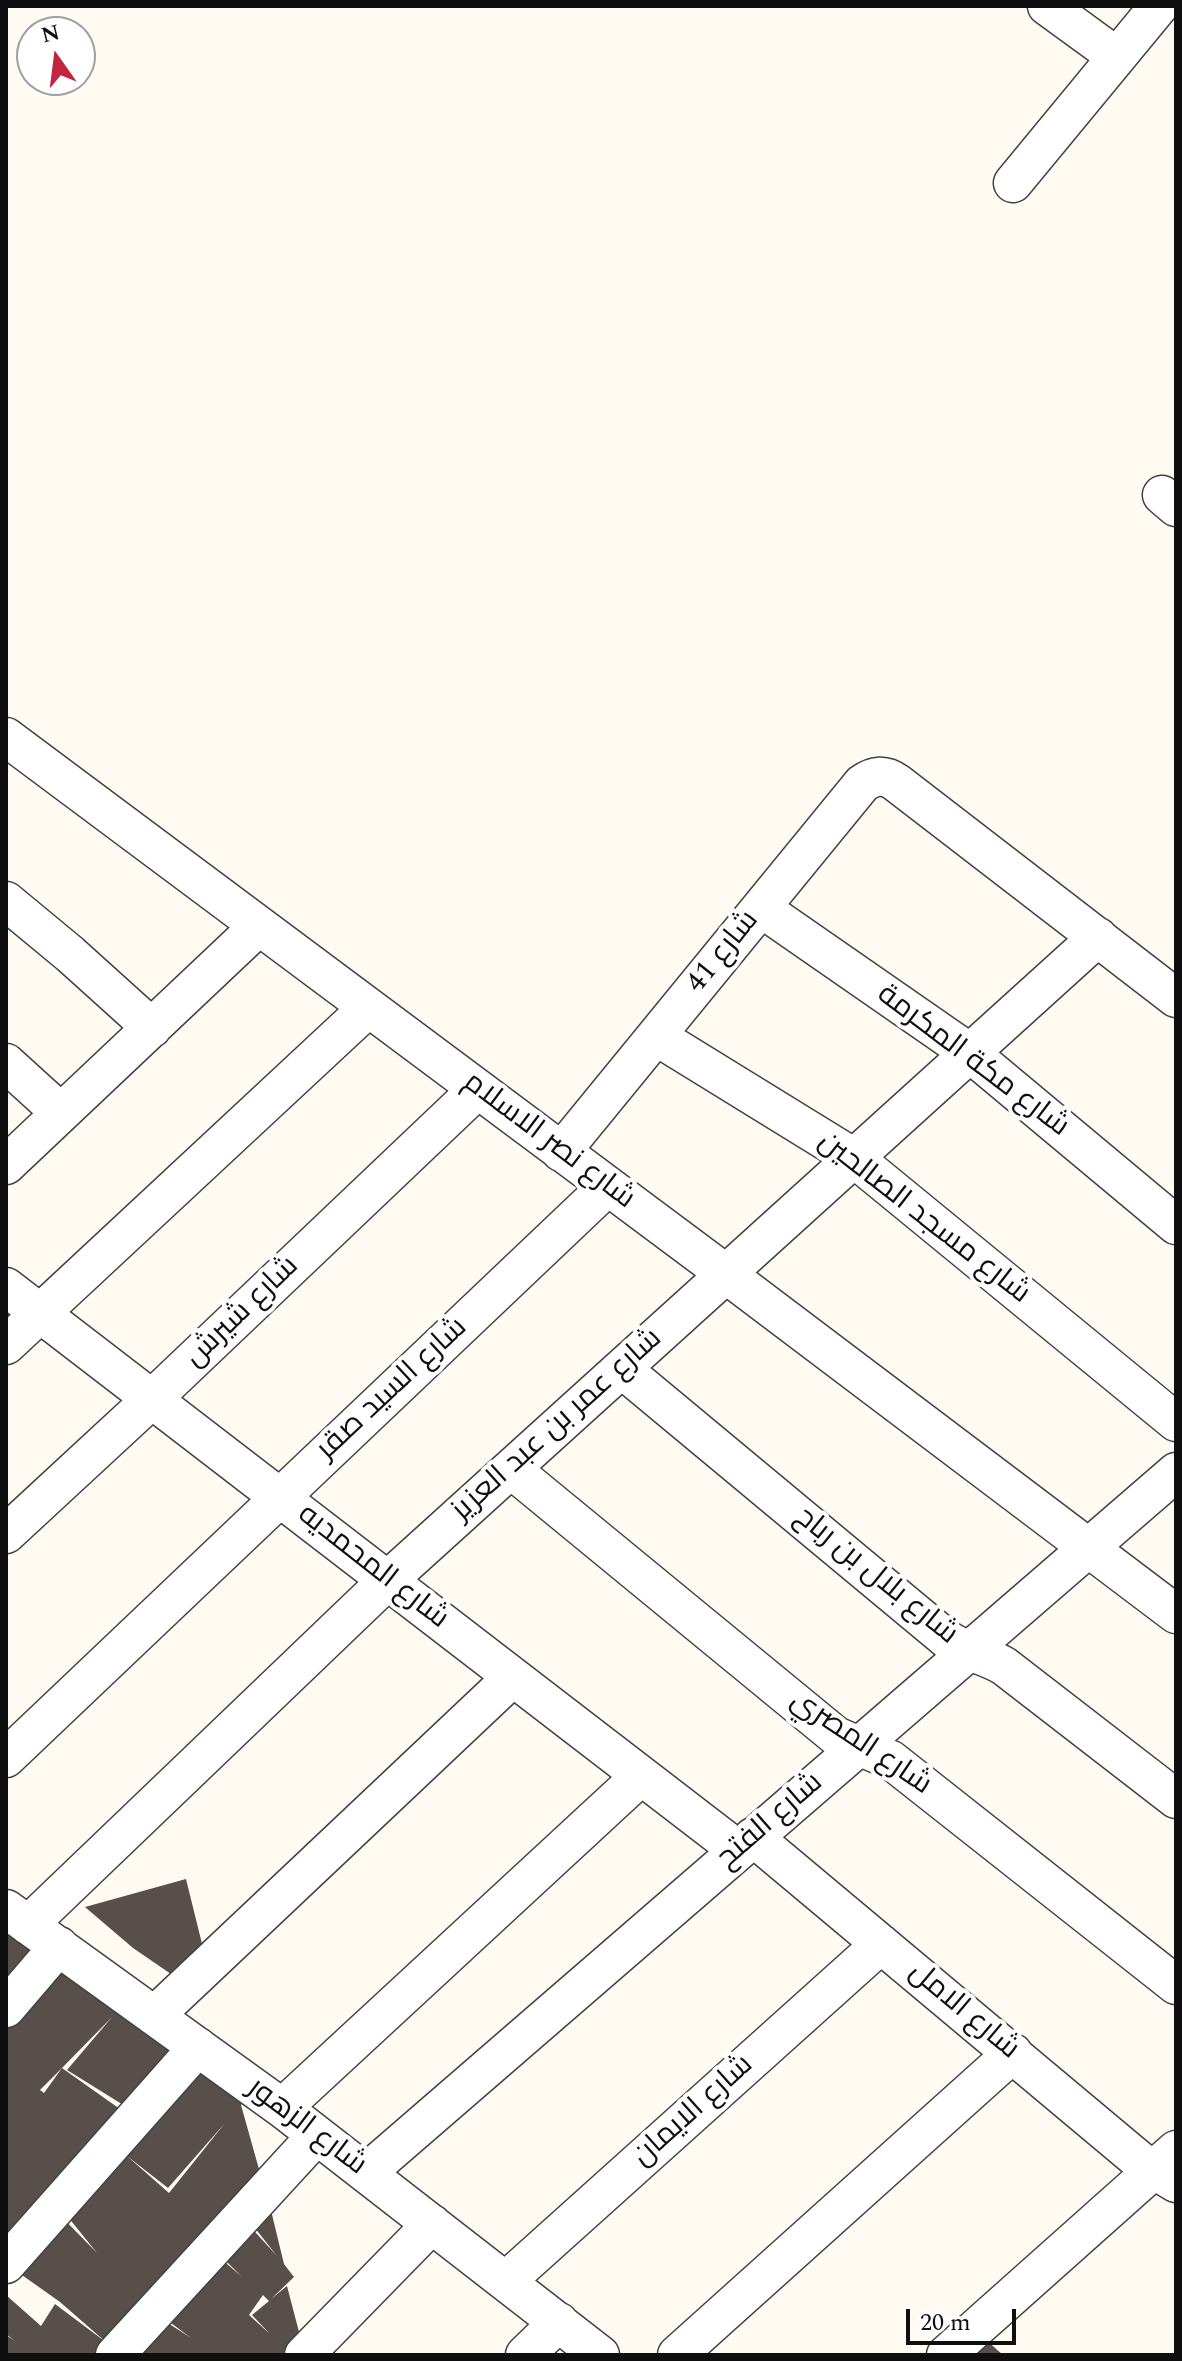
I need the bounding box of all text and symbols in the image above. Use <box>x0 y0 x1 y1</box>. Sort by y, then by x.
north arrow <box>16 16 96 96</box>
text: N <box>38 16 63 52</box>
street label: شارع 41 <box>680 905 768 1001</box>
street label: شارع مكة المكرمة <box>869 978 1075 1146</box>
street label: شارع نصر الاسلام <box>455 1066 641 1218</box>
street label: شارع مسجد الصالحين <box>810 1125 1036 1313</box>
street label: شارع شيرش <box>178 1250 308 1376</box>
street label: شارع السيد صقر <box>310 1311 476 1469</box>
street label: شارع عمر بن عبد العزيز <box>445 1322 671 1530</box>
street label: شارع المحمديه <box>289 1498 455 1638</box>
street label: شارع بلال بن رباح <box>786 1500 964 1654</box>
street label: شارع المصري <box>783 1684 937 1804</box>
street label: شارع الفتح <box>711 1766 831 1878</box>
street label: شارع الامل <box>900 1955 1026 2069</box>
street label: شارع الايمان <box>626 2048 762 2176</box>
street label: شارع الزهور <box>239 2071 373 2185</box>
scale bar <box>910 2293 1020 2343</box>
text: 20 m <box>920 2305 971 2341</box>

